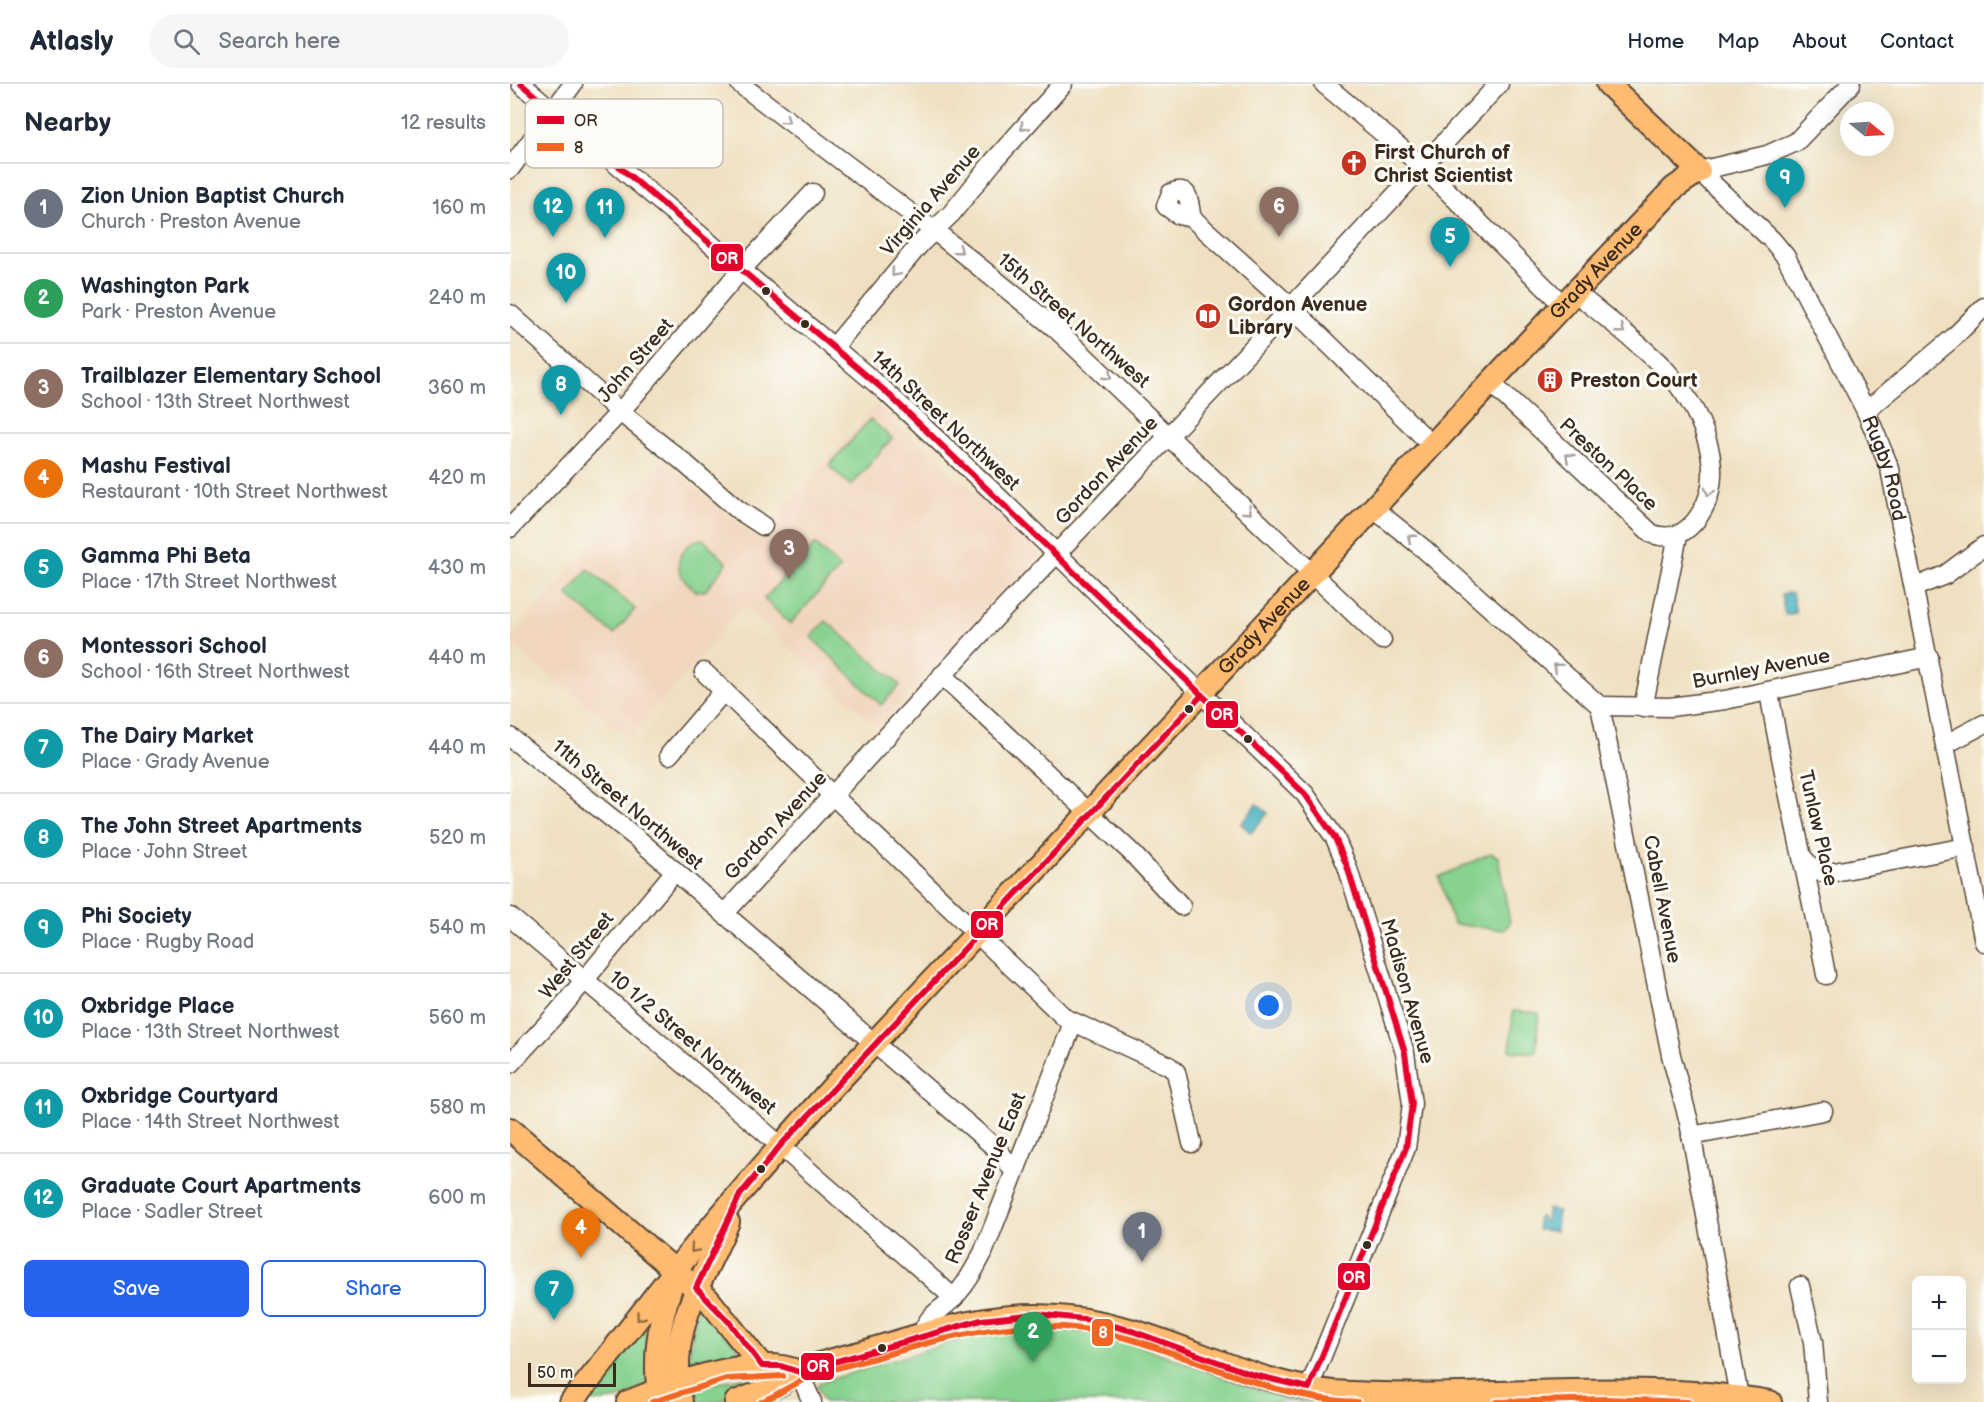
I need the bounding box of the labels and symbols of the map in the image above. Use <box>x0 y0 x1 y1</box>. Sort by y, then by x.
legend <box>525 99 723 168</box>
north arrow <box>1840 102 1894 156</box>
text: OR <box>574 112 598 131</box>
one-way arrow <box>779 113 790 124</box>
one-way arrow <box>1020 121 1031 131</box>
text: 8 <box>574 139 583 158</box>
street label: Virginia Avenue <box>876 140 986 261</box>
place label: First Church of Christ Scientist <box>1374 141 1513 188</box>
church icon: First Church of Christ Scientist <box>1339 148 1369 178</box>
pin: 9 <box>1766 158 1804 208</box>
pin: 12 <box>534 188 573 237</box>
pin: 11 <box>586 188 625 238</box>
pin: 6 <box>1260 188 1298 237</box>
pin: 5 <box>1430 218 1470 267</box>
street label: Grady Avenue <box>1545 218 1648 325</box>
line badge: OR <box>710 243 744 272</box>
one-way arrow <box>952 243 963 254</box>
street label: 15th Street Northwest <box>992 248 1154 393</box>
text: OR <box>716 250 738 269</box>
pin: 10 <box>546 254 586 303</box>
one-way arrow <box>891 267 902 278</box>
unlabelled marker <box>760 285 772 297</box>
place label: Gordon Avenue Library <box>1228 293 1367 340</box>
library icon: Gordon Avenue Library <box>1193 301 1223 331</box>
street label: John Street <box>593 314 679 408</box>
unlabelled marker <box>799 318 811 330</box>
one-way arrow <box>1614 322 1625 333</box>
street label: 14th Street Northwest <box>866 346 1025 496</box>
building icon: Preston Court <box>1535 365 1565 395</box>
pin: 8 <box>542 366 580 415</box>
one-way arrow <box>1100 368 1111 379</box>
place label: Preston Court <box>1570 369 1698 393</box>
street label: Gordon Avenue <box>1050 411 1163 530</box>
street label: Rugby Road <box>1856 412 1911 523</box>
street label: Preston Place <box>1554 413 1662 516</box>
one-way arrow <box>1566 453 1576 464</box>
one-way arrow <box>1704 486 1716 497</box>
one-way arrow <box>1241 504 1251 515</box>
pin: 3 <box>770 530 808 579</box>
one-way arrow <box>1407 535 1418 546</box>
street label: Grady Avenue <box>1213 572 1316 680</box>
street label: Burnley Avenue <box>1690 644 1832 694</box>
one-way arrow <box>1553 663 1564 674</box>
line badge: OR <box>1205 700 1239 729</box>
unlabelled marker <box>1183 703 1195 715</box>
text: OR <box>1211 706 1233 725</box>
unlabelled marker <box>1242 733 1254 745</box>
street label: 11th Street Northwest <box>547 734 708 875</box>
street label: Gordon Avenue <box>719 766 832 885</box>
street label: Tunlaw Place <box>1793 768 1843 889</box>
street label: Cabell Avenue <box>1638 833 1686 965</box>
street label: West Street <box>534 907 619 1004</box>
line badge: OR <box>970 910 1004 939</box>
text: OR <box>976 916 998 935</box>
street label: Madison Avenue <box>1375 916 1439 1067</box>
street label: 10 1/2 Street Northwest <box>604 966 781 1120</box>
your location <box>1254 991 1283 1020</box>
street label: Rosser Avenue East <box>941 1089 1031 1268</box>
unlabelled marker <box>755 1163 767 1175</box>
pin: 4 <box>562 1208 600 1258</box>
pin: 1 <box>1122 1212 1162 1262</box>
unlabelled marker <box>1361 1239 1373 1251</box>
one-way arrow <box>691 1242 702 1253</box>
line badge: OR <box>1337 1262 1371 1291</box>
text: OR <box>1343 1269 1365 1288</box>
pin: 7 <box>534 1270 573 1320</box>
one-way arrow <box>636 1310 647 1321</box>
pin: 2 <box>1014 1312 1052 1362</box>
line badge: 8 <box>1091 1318 1114 1347</box>
text: 8 <box>1098 1324 1108 1343</box>
unlabelled marker <box>876 1342 888 1354</box>
line badge: OR <box>800 1352 835 1381</box>
text: OR <box>807 1358 829 1377</box>
scale bar <box>528 1360 616 1388</box>

